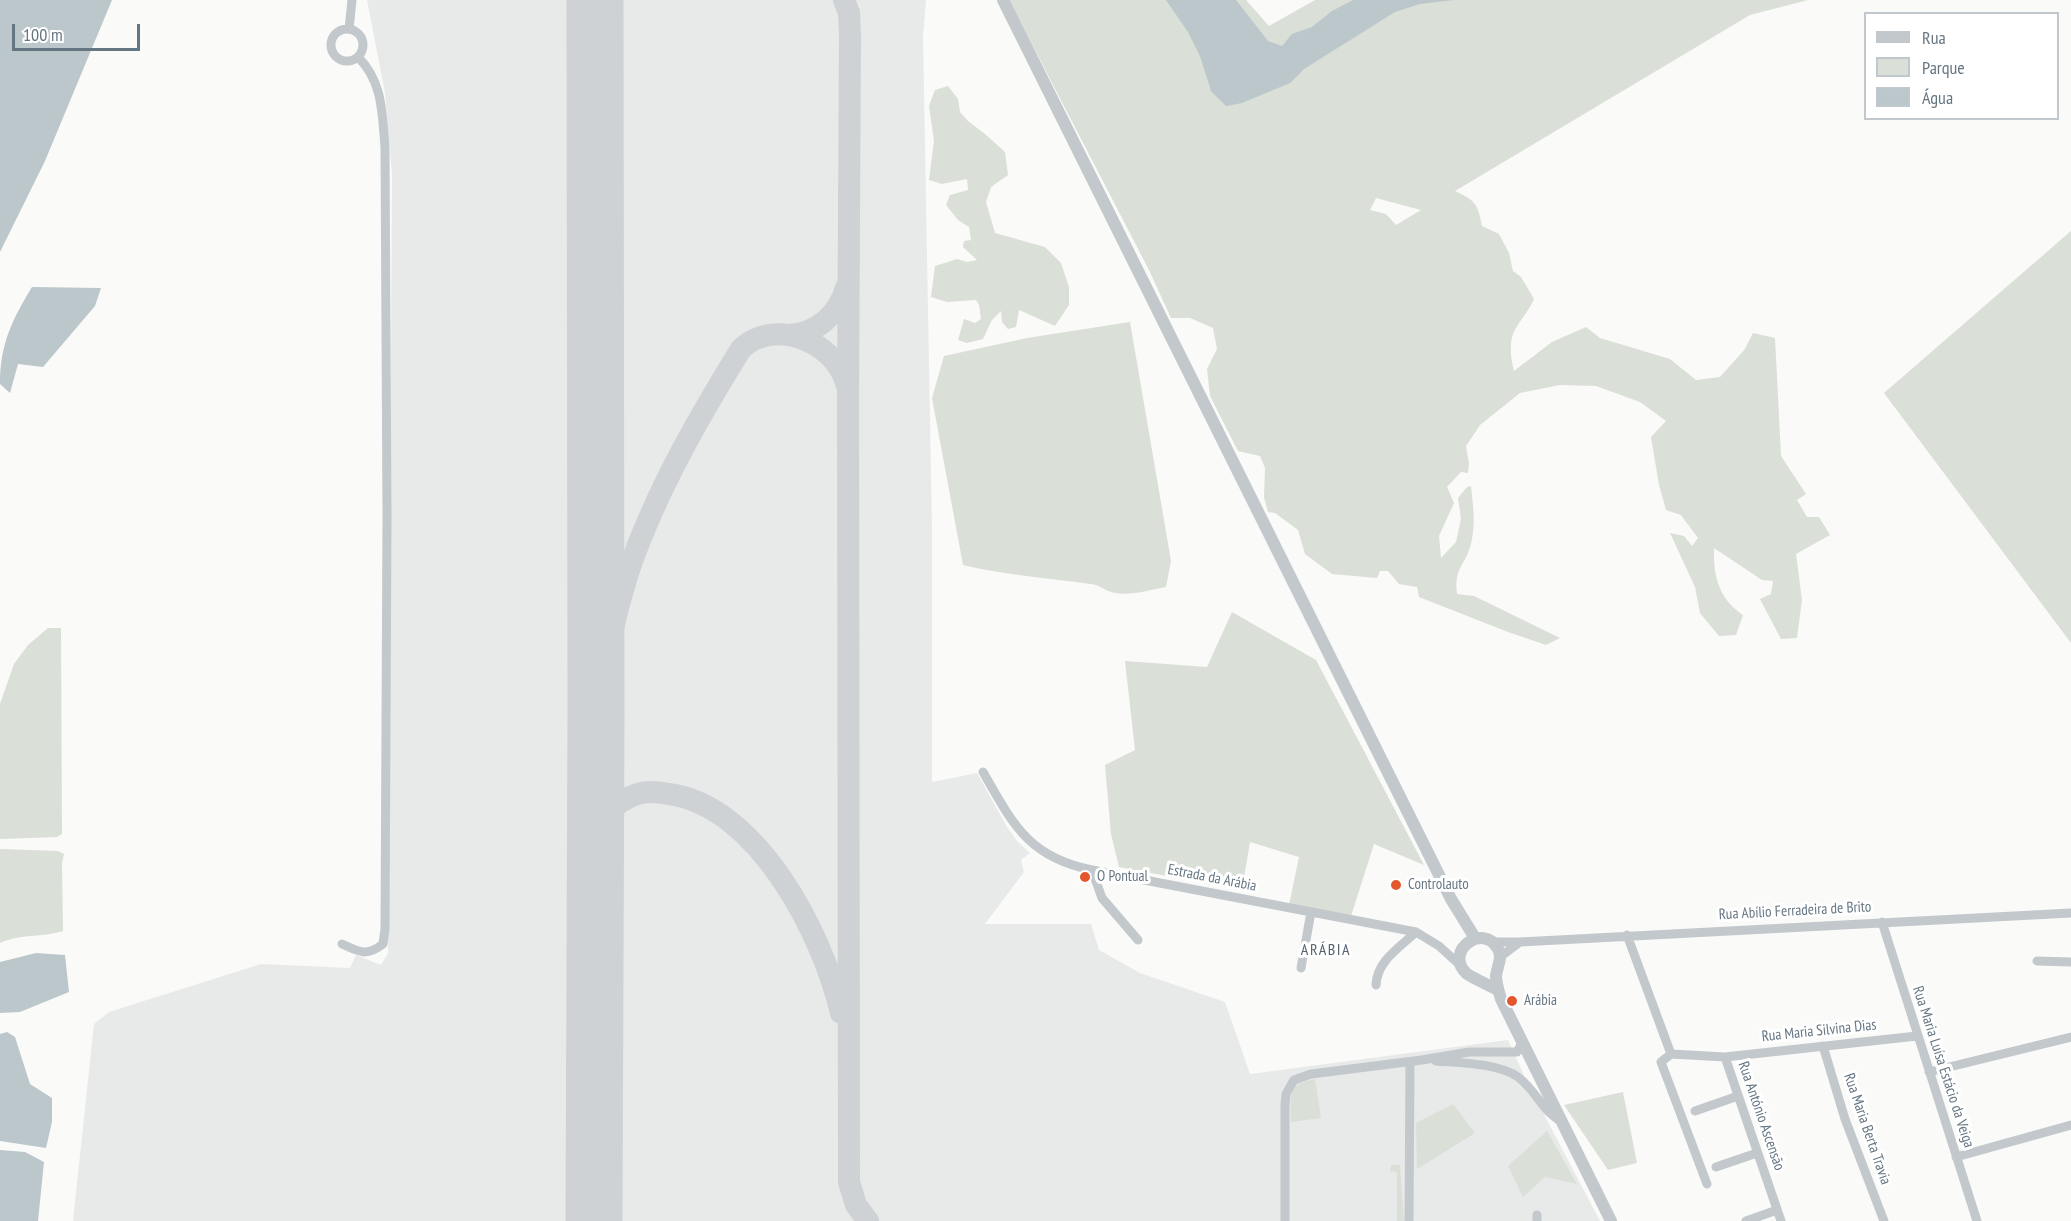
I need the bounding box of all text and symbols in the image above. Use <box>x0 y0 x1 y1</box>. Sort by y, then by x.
scale bar <box>15 12 142 50</box>
legend <box>1864 12 2059 120</box>
text: 100 m <box>23 23 63 46</box>
text: Rua <box>1922 26 1946 49</box>
text: Parque <box>1922 56 1965 79</box>
text: Água <box>1922 86 1953 109</box>
street label: Estrada da Arábia <box>1166 861 1258 895</box>
place label: O Pontual <box>1097 868 1148 886</box>
marker: O Pontual <box>1078 870 1092 884</box>
place label: Controlauto <box>1408 876 1469 894</box>
marker: Controlauto <box>1389 878 1403 892</box>
street label: Rua Abílio Ferradeira de Brito <box>1718 898 1872 924</box>
district label: ARÁBIA <box>1301 940 1351 960</box>
street label: Rua Maria Luísa Estácio da Veiga <box>1908 984 1978 1150</box>
place label: Arábia <box>1524 992 1557 1010</box>
marker: Arábia <box>1505 994 1519 1008</box>
street label: Rua Maria Silvina Dias <box>1761 1016 1877 1046</box>
street label: Rua António Ascensão <box>1734 1059 1788 1173</box>
street label: Rua Maria Berta Travia <box>1840 1071 1894 1187</box>

